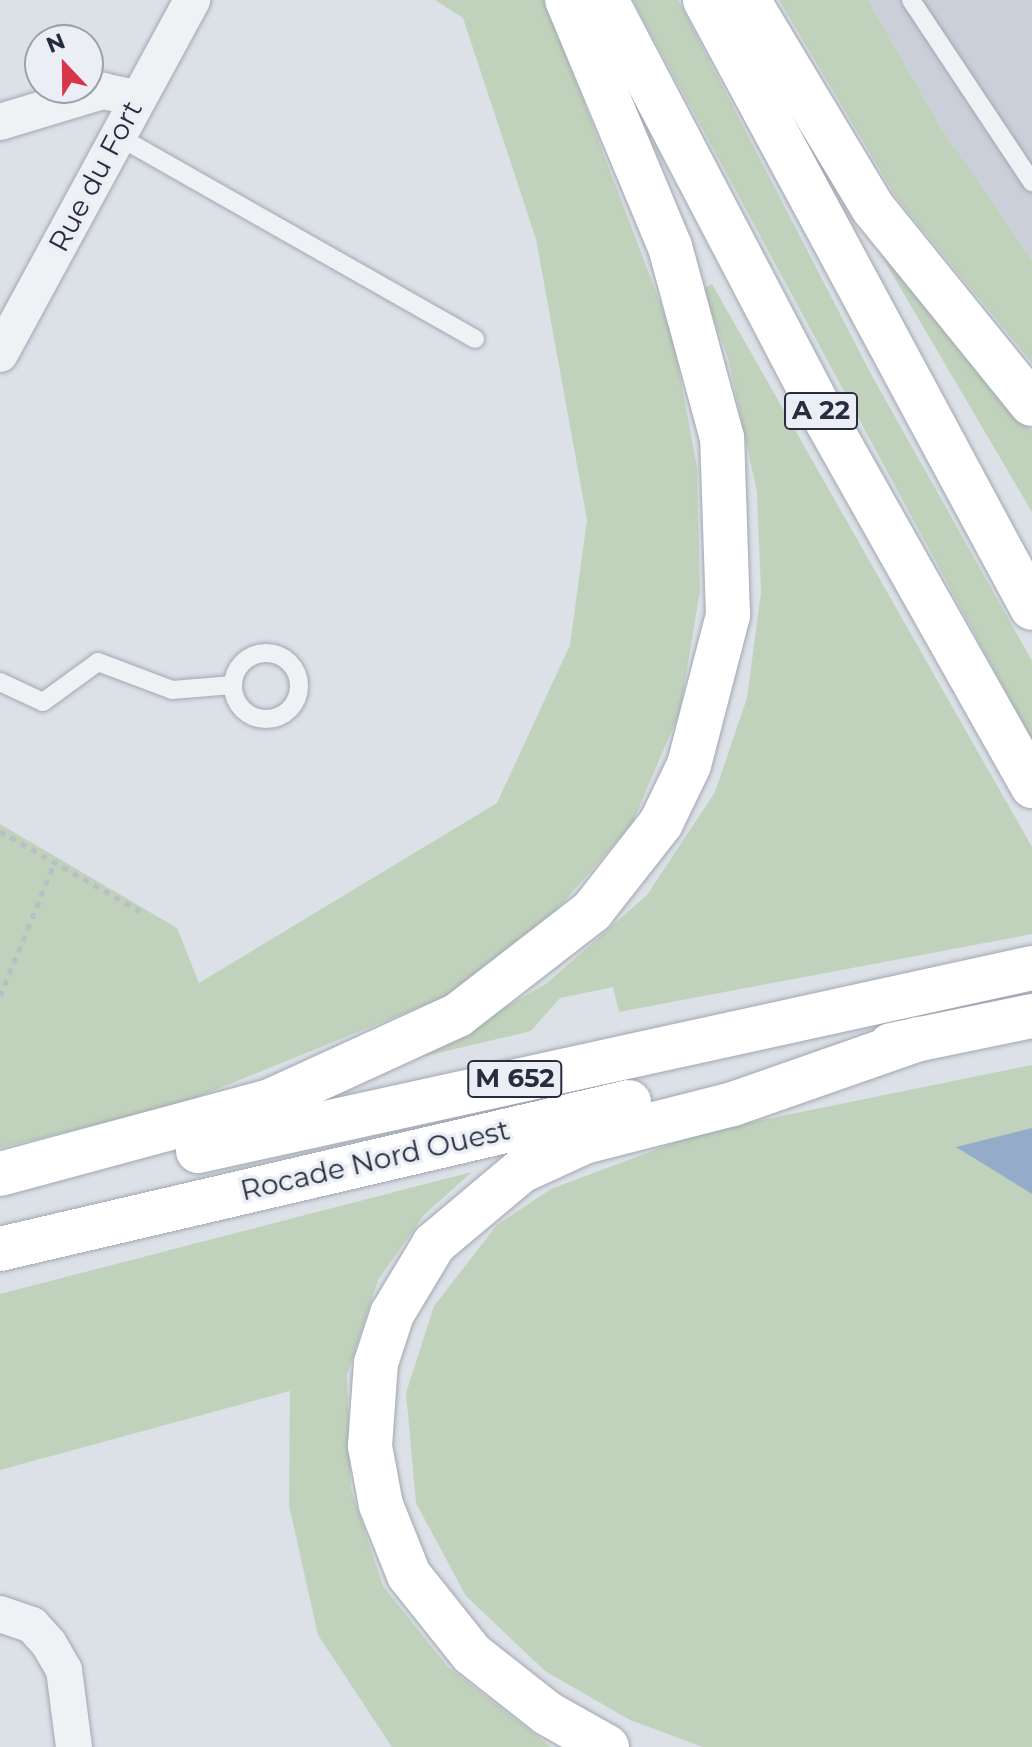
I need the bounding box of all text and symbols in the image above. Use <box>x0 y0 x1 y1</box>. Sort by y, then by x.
north arrow <box>24 24 104 104</box>
text: N <box>42 27 69 59</box>
street label: Rue du Fort <box>41 95 149 257</box>
road number: A 22 <box>783 389 859 433</box>
road number: M 652 <box>467 1057 563 1101</box>
street label: Rocade Nord Ouest <box>237 1113 513 1207</box>

